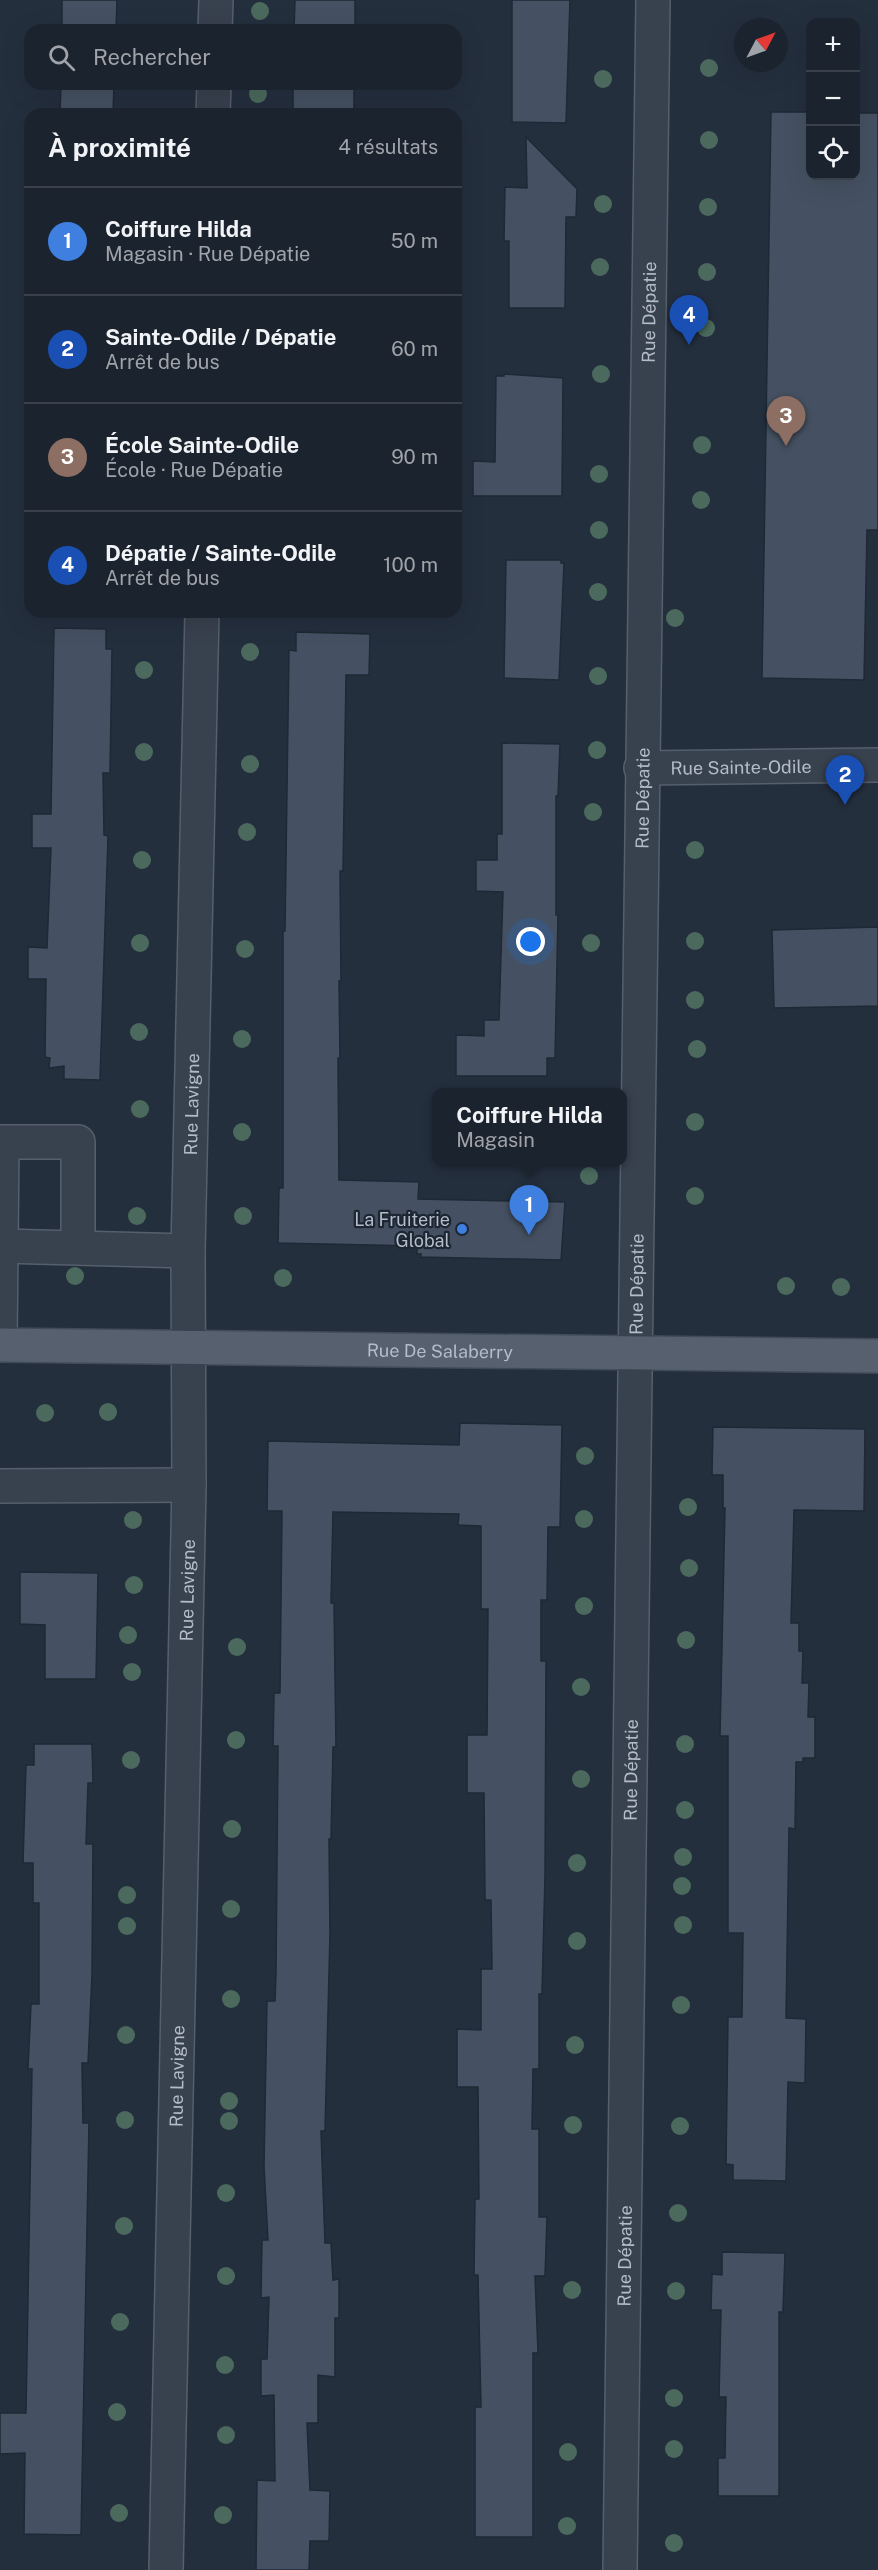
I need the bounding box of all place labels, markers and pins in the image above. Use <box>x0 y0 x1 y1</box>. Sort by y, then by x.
pin: 4 <box>670 296 708 345</box>
pin: 3 <box>766 396 806 446</box>
pin: 2 <box>826 756 864 805</box>
pin: 1 <box>510 1186 548 1235</box>
place label: La Fruiterie Global <box>354 1209 450 1251</box>
marker: La Fruiterie Global <box>455 1222 469 1236</box>

